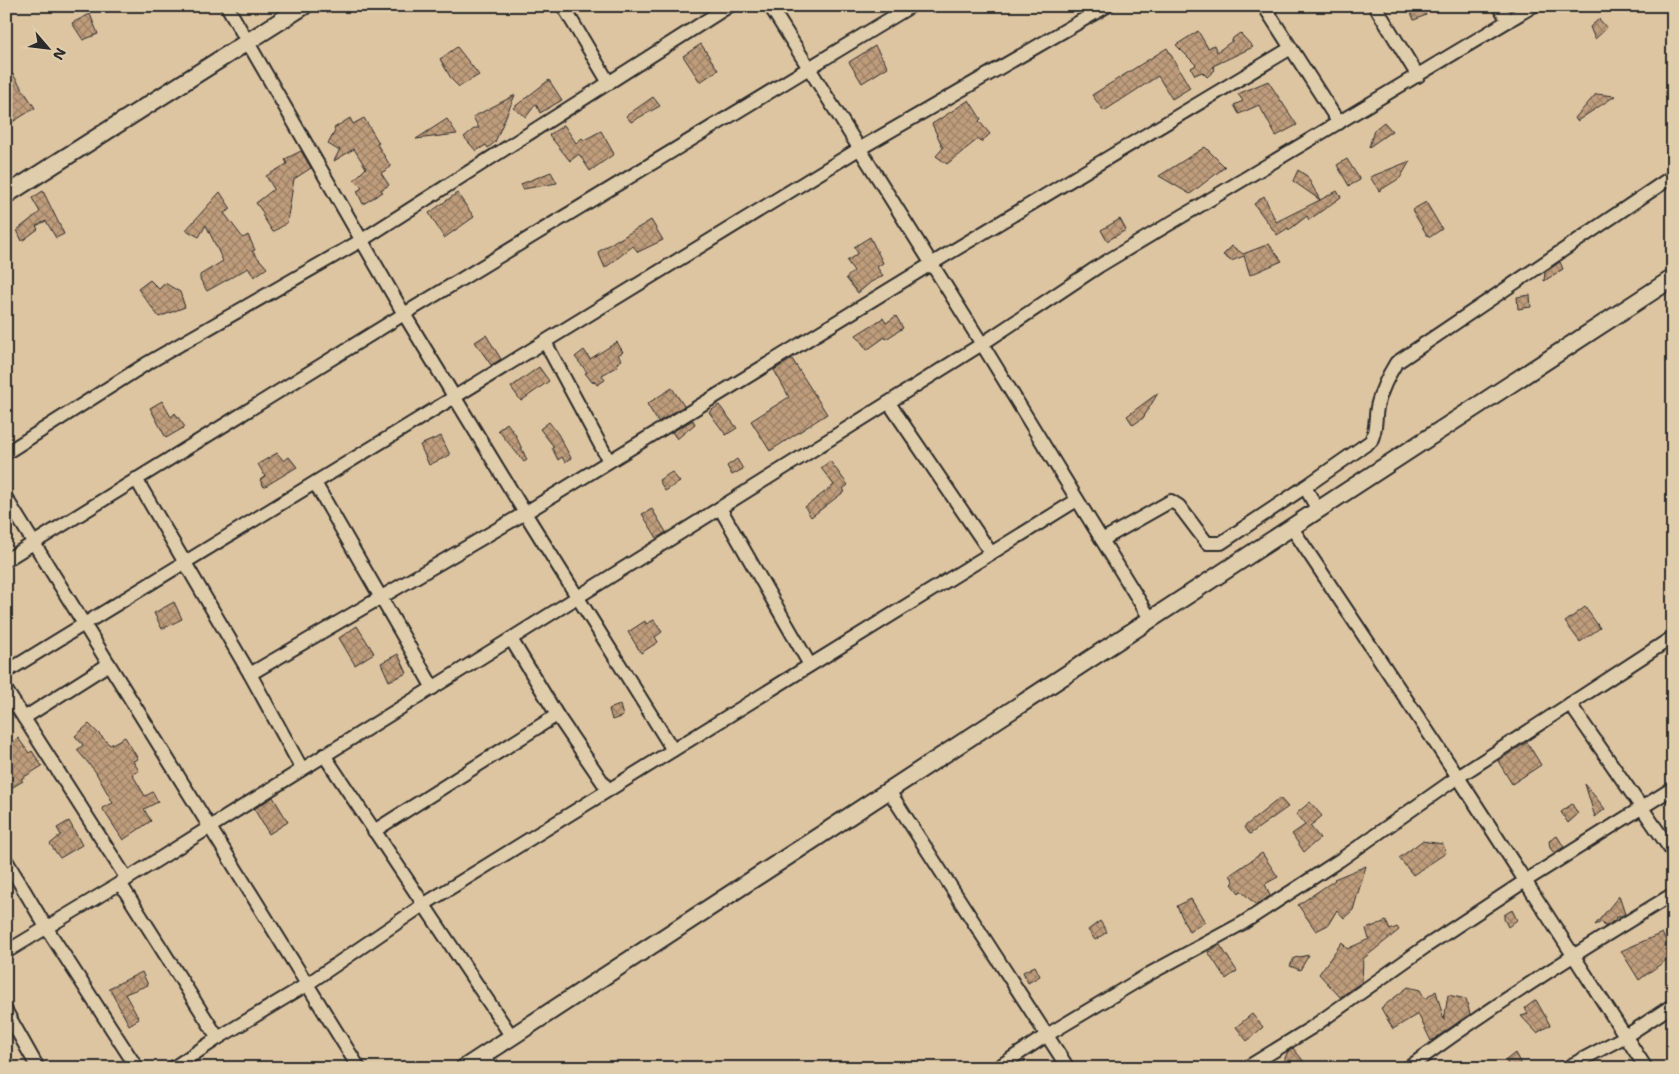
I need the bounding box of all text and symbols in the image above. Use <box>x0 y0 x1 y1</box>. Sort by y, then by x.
north arrow <box>22 22 72 72</box>
text: N <box>49 45 70 63</box>

